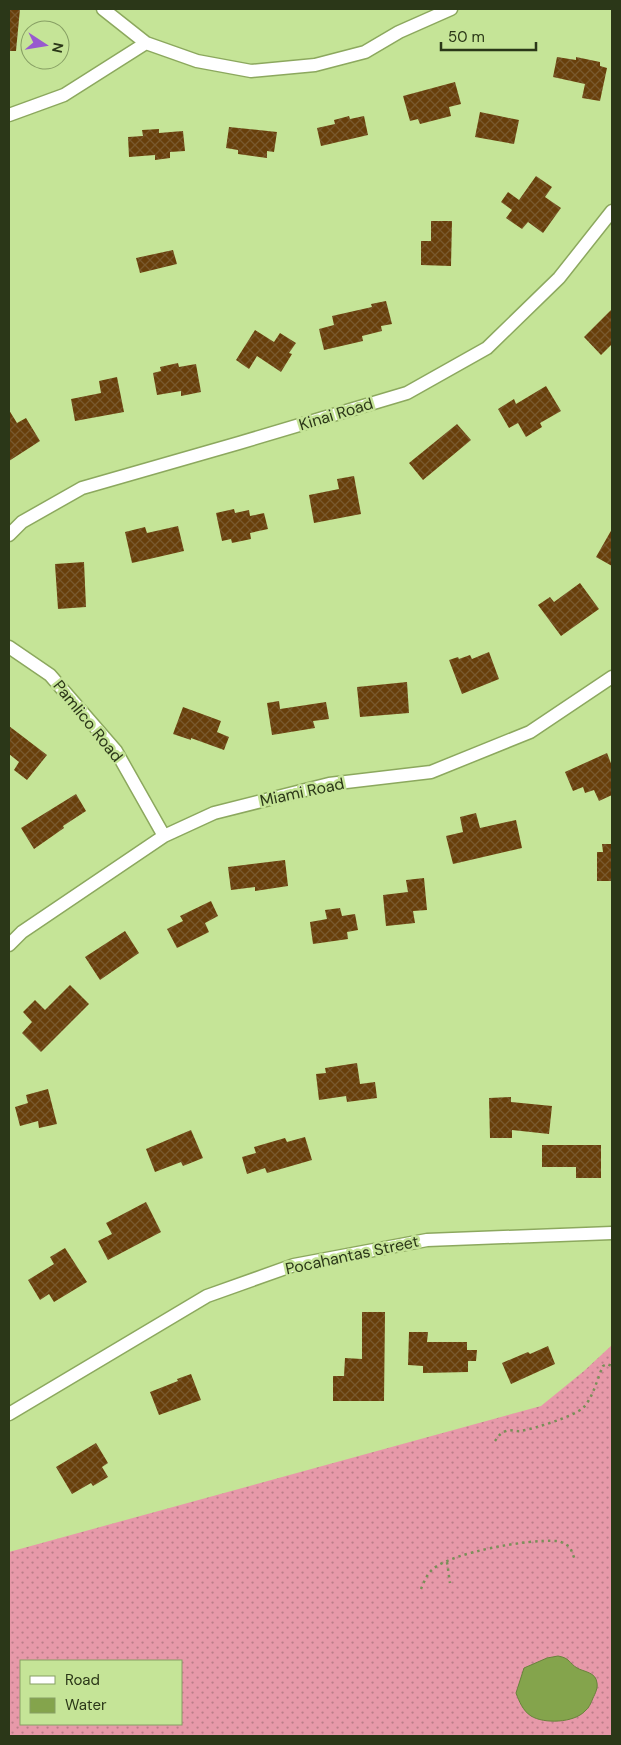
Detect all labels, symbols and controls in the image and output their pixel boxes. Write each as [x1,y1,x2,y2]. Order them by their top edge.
north arrow [20,20,70,70]
scale bar [441,20,536,52]
text: 50 m [448,27,485,47]
text: N [48,41,68,55]
street label: Kinai Road [296,393,376,435]
street label: Pamlico Road [49,676,127,766]
street label: Miami Road [258,773,346,811]
street label: Pocahantas Street [283,1231,421,1279]
legend [20,1660,182,1725]
text: Road [65,1670,100,1690]
text: Water [65,1695,107,1715]

